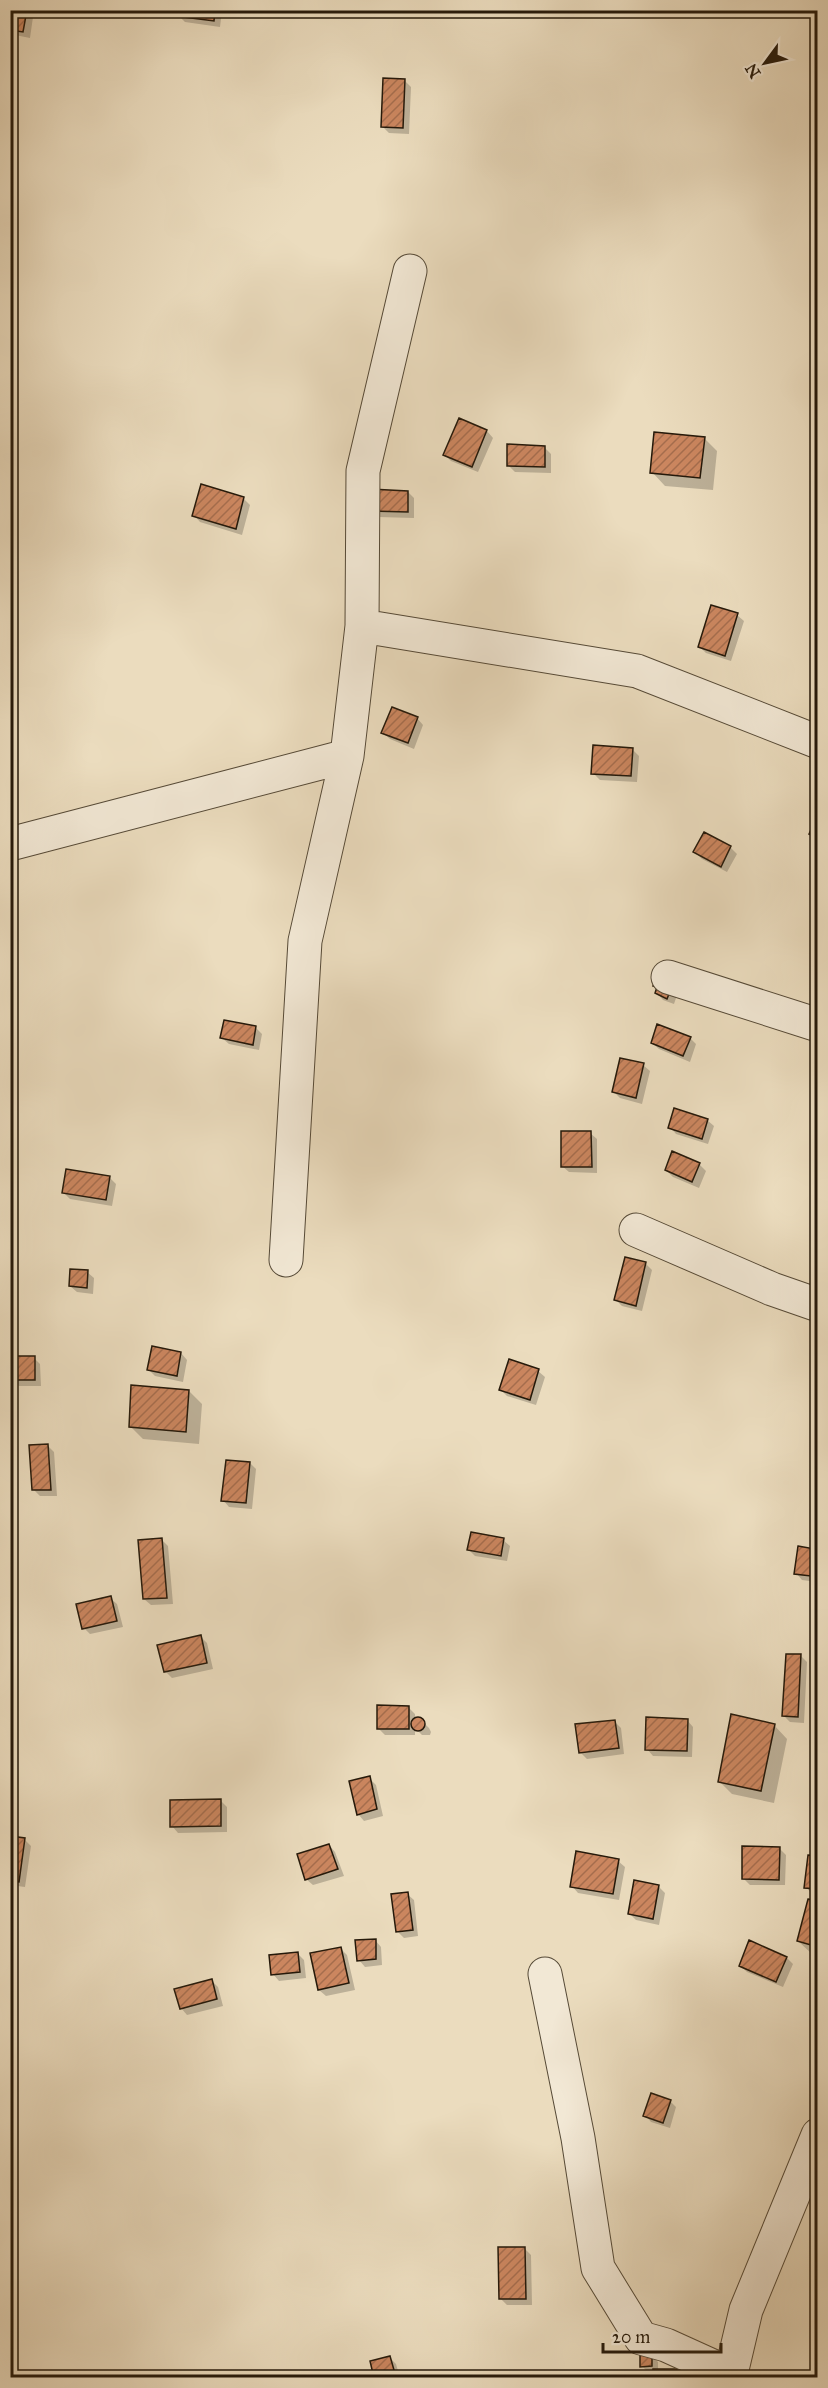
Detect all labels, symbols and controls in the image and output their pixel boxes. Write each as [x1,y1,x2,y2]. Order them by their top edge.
north arrow [735,33,795,93]
text: N [741,60,765,82]
scale bar [603,2316,722,2354]
text: 20 m [612,2326,650,2348]

